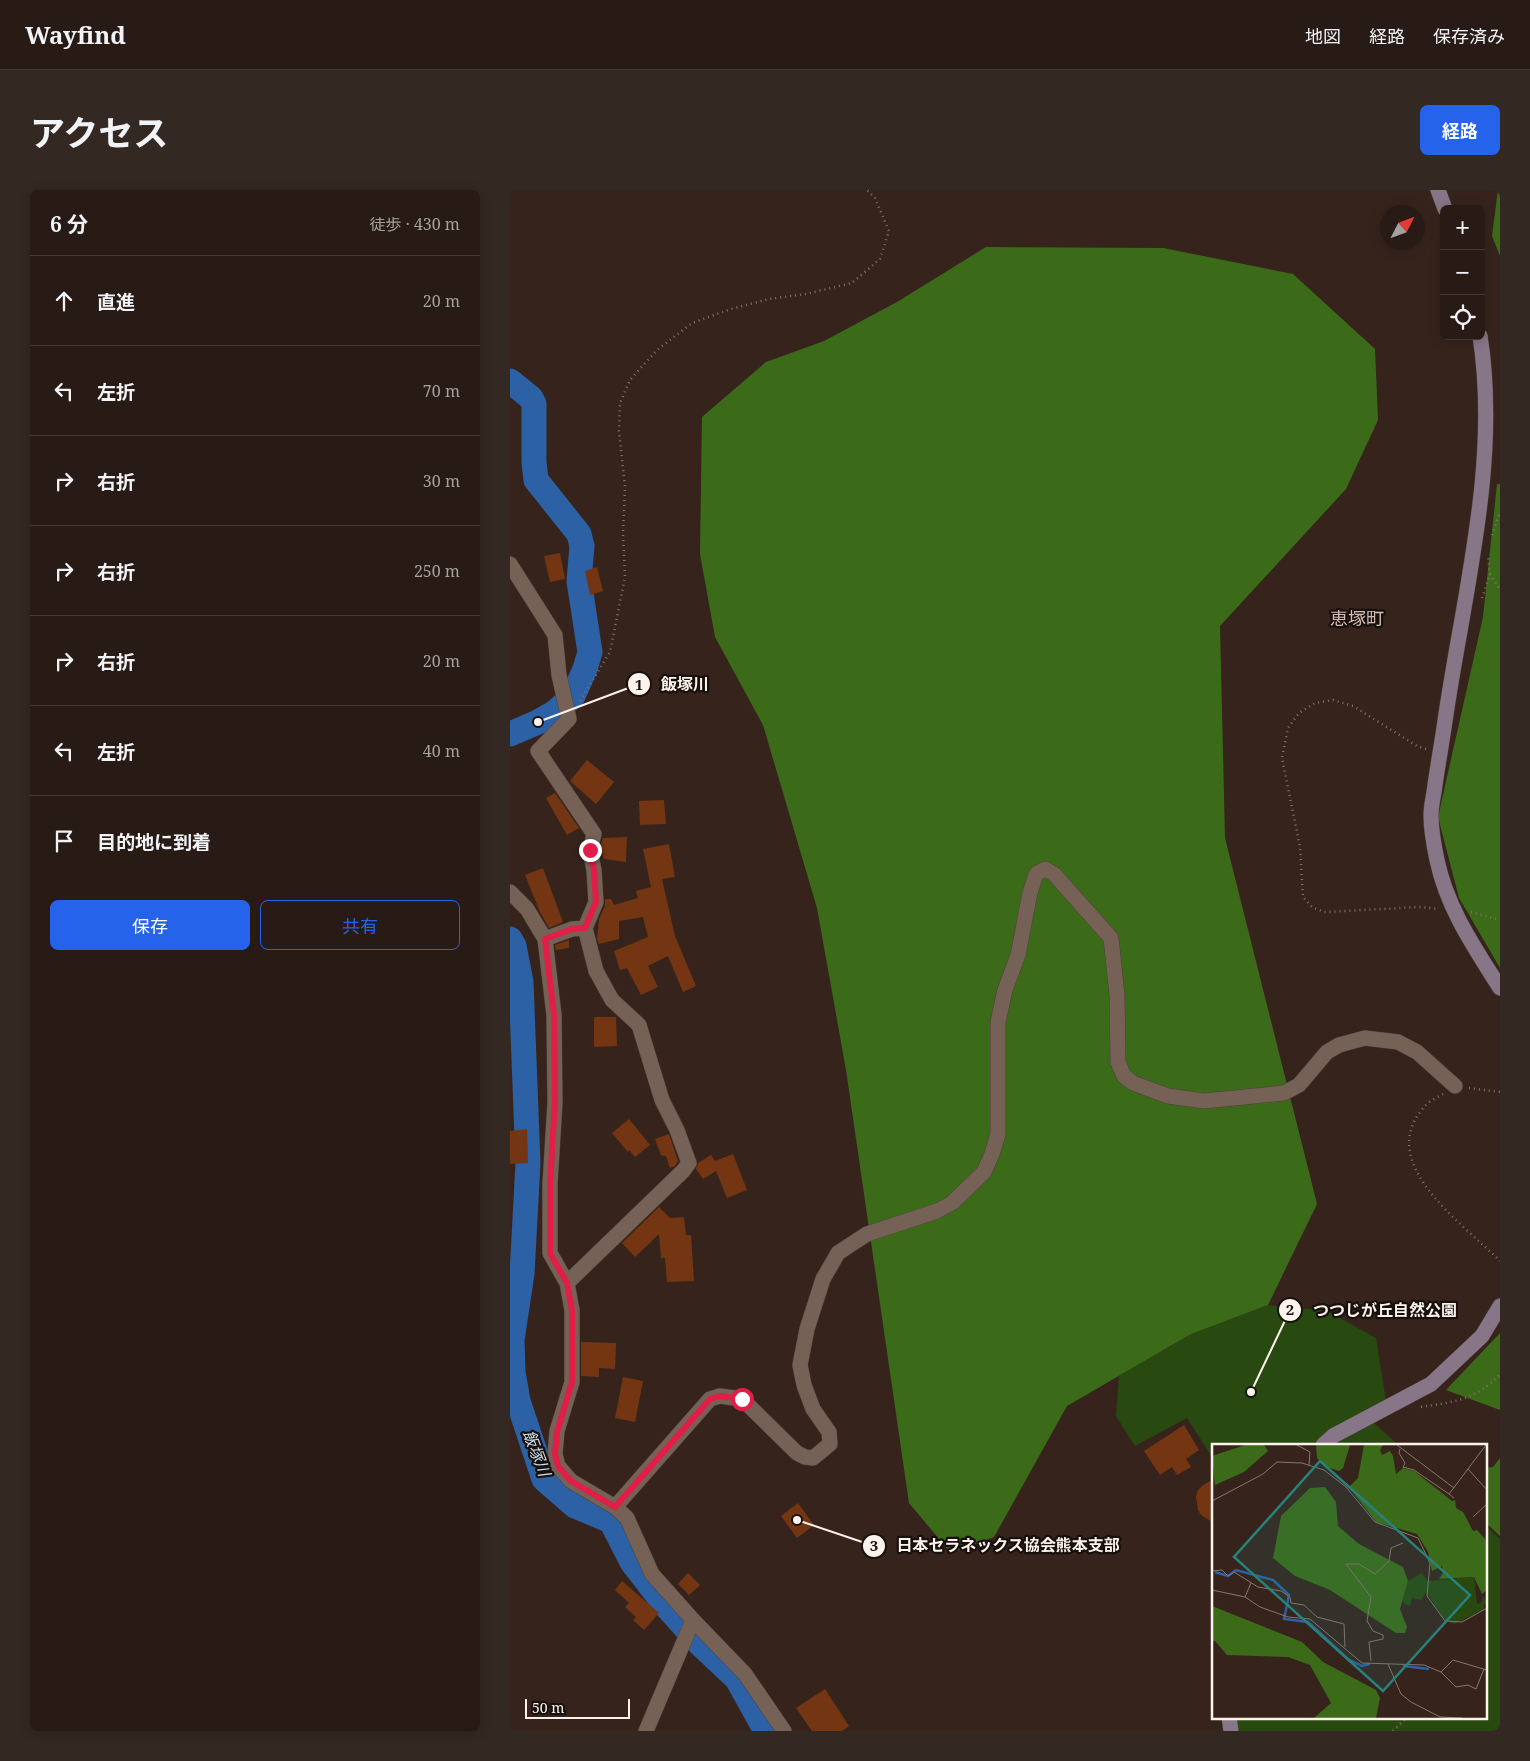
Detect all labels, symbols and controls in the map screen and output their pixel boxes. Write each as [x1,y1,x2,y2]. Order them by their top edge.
text: Wayfind [25,18,126,51]
text: 地図 [1305,24,1341,48]
text: 経路 [1369,24,1405,48]
text: 保存済み [1433,24,1505,48]
button: 経路 [1420,105,1500,155]
text: アクセス [30,109,168,156]
north arrow [1380,205,1425,250]
map controls [1440,205,1485,340]
button: + [1440,205,1485,250]
text: 6 分 [50,210,88,238]
text: 徒歩 · 430 m [370,213,460,235]
button: − [1440,250,1485,295]
icon: ahead [50,287,78,315]
text: 直進 [97,289,135,315]
text: 20 m [423,290,460,312]
button: locate [1440,295,1485,340]
icon: left [50,377,78,405]
text: 左折 [97,379,135,405]
text: 70 m [423,380,460,402]
icon: right [50,467,78,495]
text: 右折 [97,469,135,495]
text: 30 m [423,470,460,492]
icon: right [50,557,78,585]
text: 右折 [97,559,135,585]
text: 250 m [414,560,460,582]
district label: 恵塚町 [1330,606,1384,630]
icon: right [50,647,78,675]
text: 右折 [97,649,135,675]
text: 20 m [423,650,460,672]
callout: 飯塚川 [626,669,719,700]
text: 飯塚川 [660,673,709,695]
text: 1 [635,674,643,694]
icon: left [50,737,78,765]
text: 左折 [97,739,135,765]
text: 40 m [423,740,460,762]
icon: arrive [50,827,78,855]
text: 目的地に到着 [97,829,211,855]
route end [579,839,602,862]
button: 保存 [50,900,250,950]
button: 共有 [260,900,460,950]
callout: つつじが丘自然公園 [1278,1295,1467,1326]
text: 2 [1286,1299,1294,1319]
text: つつじが丘自然公園 [1313,1299,1457,1321]
route start [731,1388,754,1411]
water label: 飯塚川 [518,1427,557,1481]
inset map [1212,1444,1488,1718]
callout: 日本セラネックス協会熊本支部 [861,1530,1130,1561]
text: 日本セラネックス協会熊本支部 [896,1534,1120,1556]
text: 3 [870,1535,878,1555]
scale bar [525,1696,630,1719]
text: 50 m [532,1698,565,1717]

